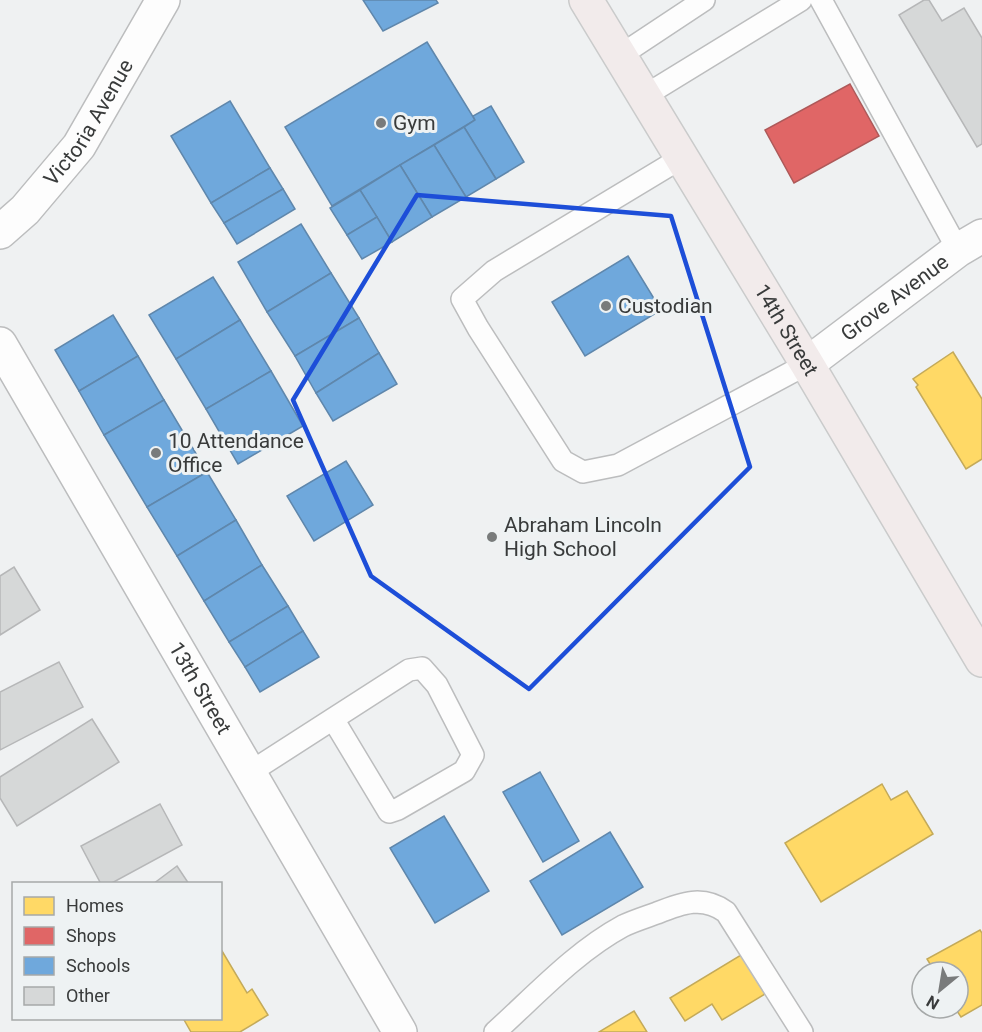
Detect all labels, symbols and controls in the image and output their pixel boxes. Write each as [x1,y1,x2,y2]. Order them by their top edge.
street label: Victoria Avenue [39,55,138,190]
place label: Gym [393,111,436,135]
marker: Gym [374,116,388,130]
street label: Grove Avenue [836,250,953,346]
street label: 14th Street [749,280,823,380]
place label: Custodian [618,294,713,318]
marker: Custodian [599,299,613,313]
place label: 10 Attendance Office [168,429,304,477]
marker: 10 Attendance Office [149,446,163,460]
place label: Abraham Lincoln High School [504,513,662,561]
marker: Abraham Lincoln High School [485,530,499,544]
street label: 13th Street [164,638,236,739]
legend [12,882,222,1020]
text: Homes [66,895,124,916]
text: Shops [66,925,116,946]
text: Schools [66,955,130,976]
north arrow [910,960,970,1020]
text: Other [66,985,110,1006]
text: N [923,992,942,1014]

